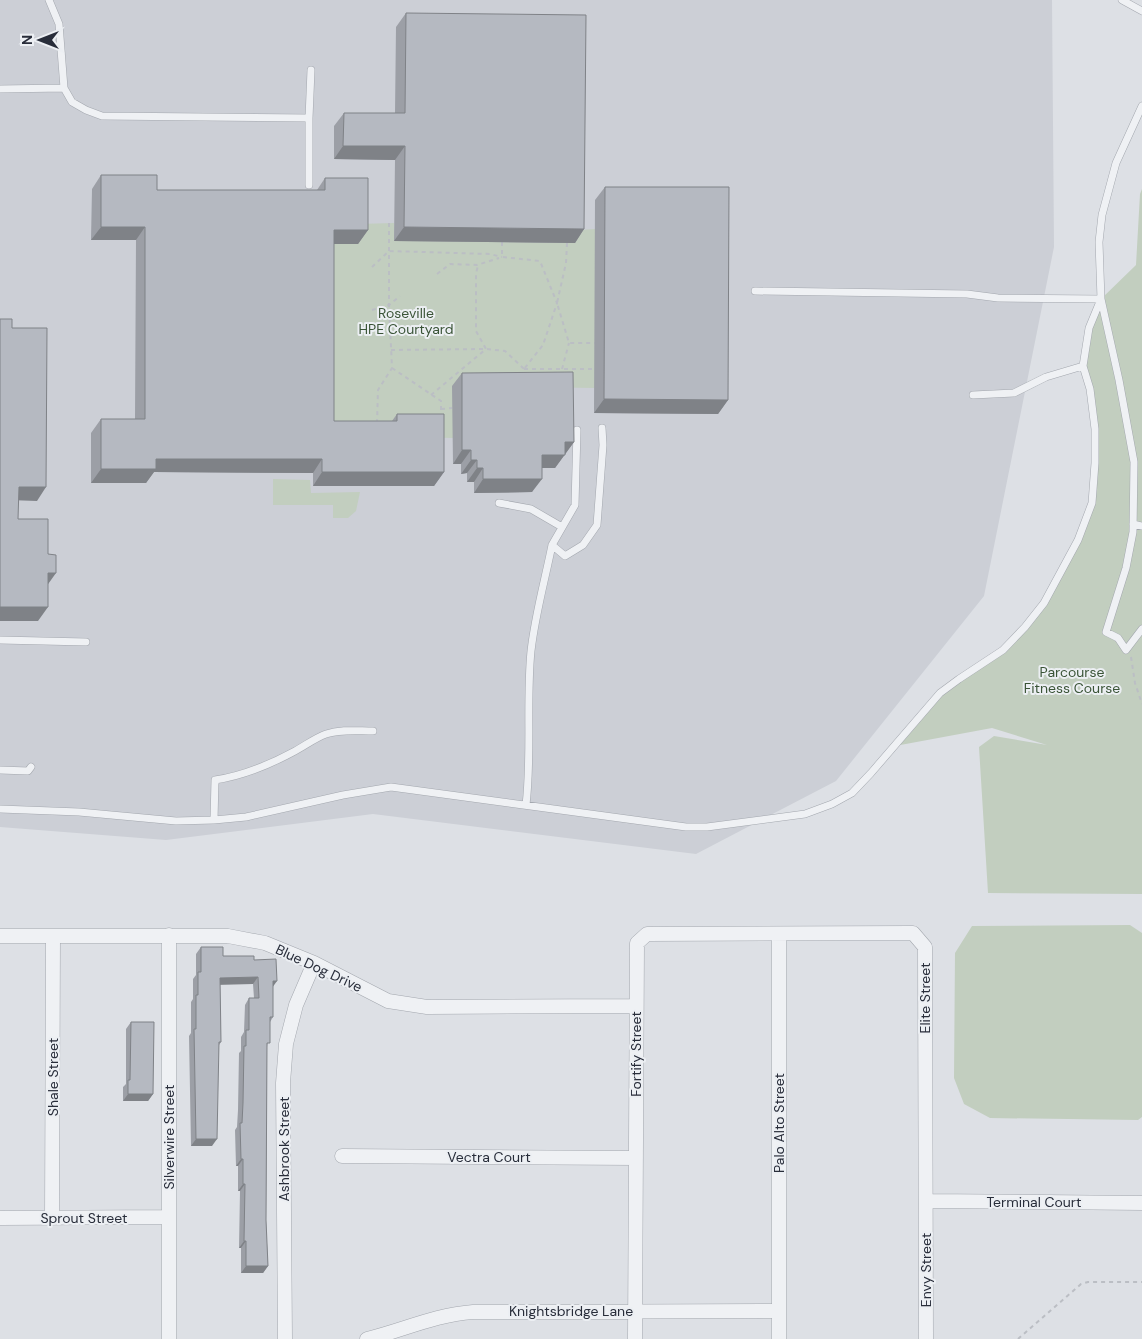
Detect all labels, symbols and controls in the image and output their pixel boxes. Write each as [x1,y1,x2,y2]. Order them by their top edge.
north arrow [15,15,65,65]
text: N [18,35,36,45]
park label: Roseville HPE Courtyard [359,304,453,338]
park label: Parcourse Fitness Course [1024,663,1120,697]
street label: Blue Dog Drive [273,940,365,996]
street label: Elite Street [916,962,934,1034]
street label: Fortify Street [627,1011,645,1097]
street label: Shale Street [44,1038,62,1116]
street label: Palo Alto Street [770,1073,788,1173]
street label: Silverwire Street [160,1084,178,1190]
street label: Ashbrook Street [275,1096,293,1202]
street label: Vectra Court [447,1148,531,1166]
street label: Terminal Court [986,1193,1082,1211]
street label: Sprout Street [40,1209,128,1227]
street label: Envy Street [917,1233,935,1307]
street label: Knightsbridge Lane [509,1302,633,1320]

